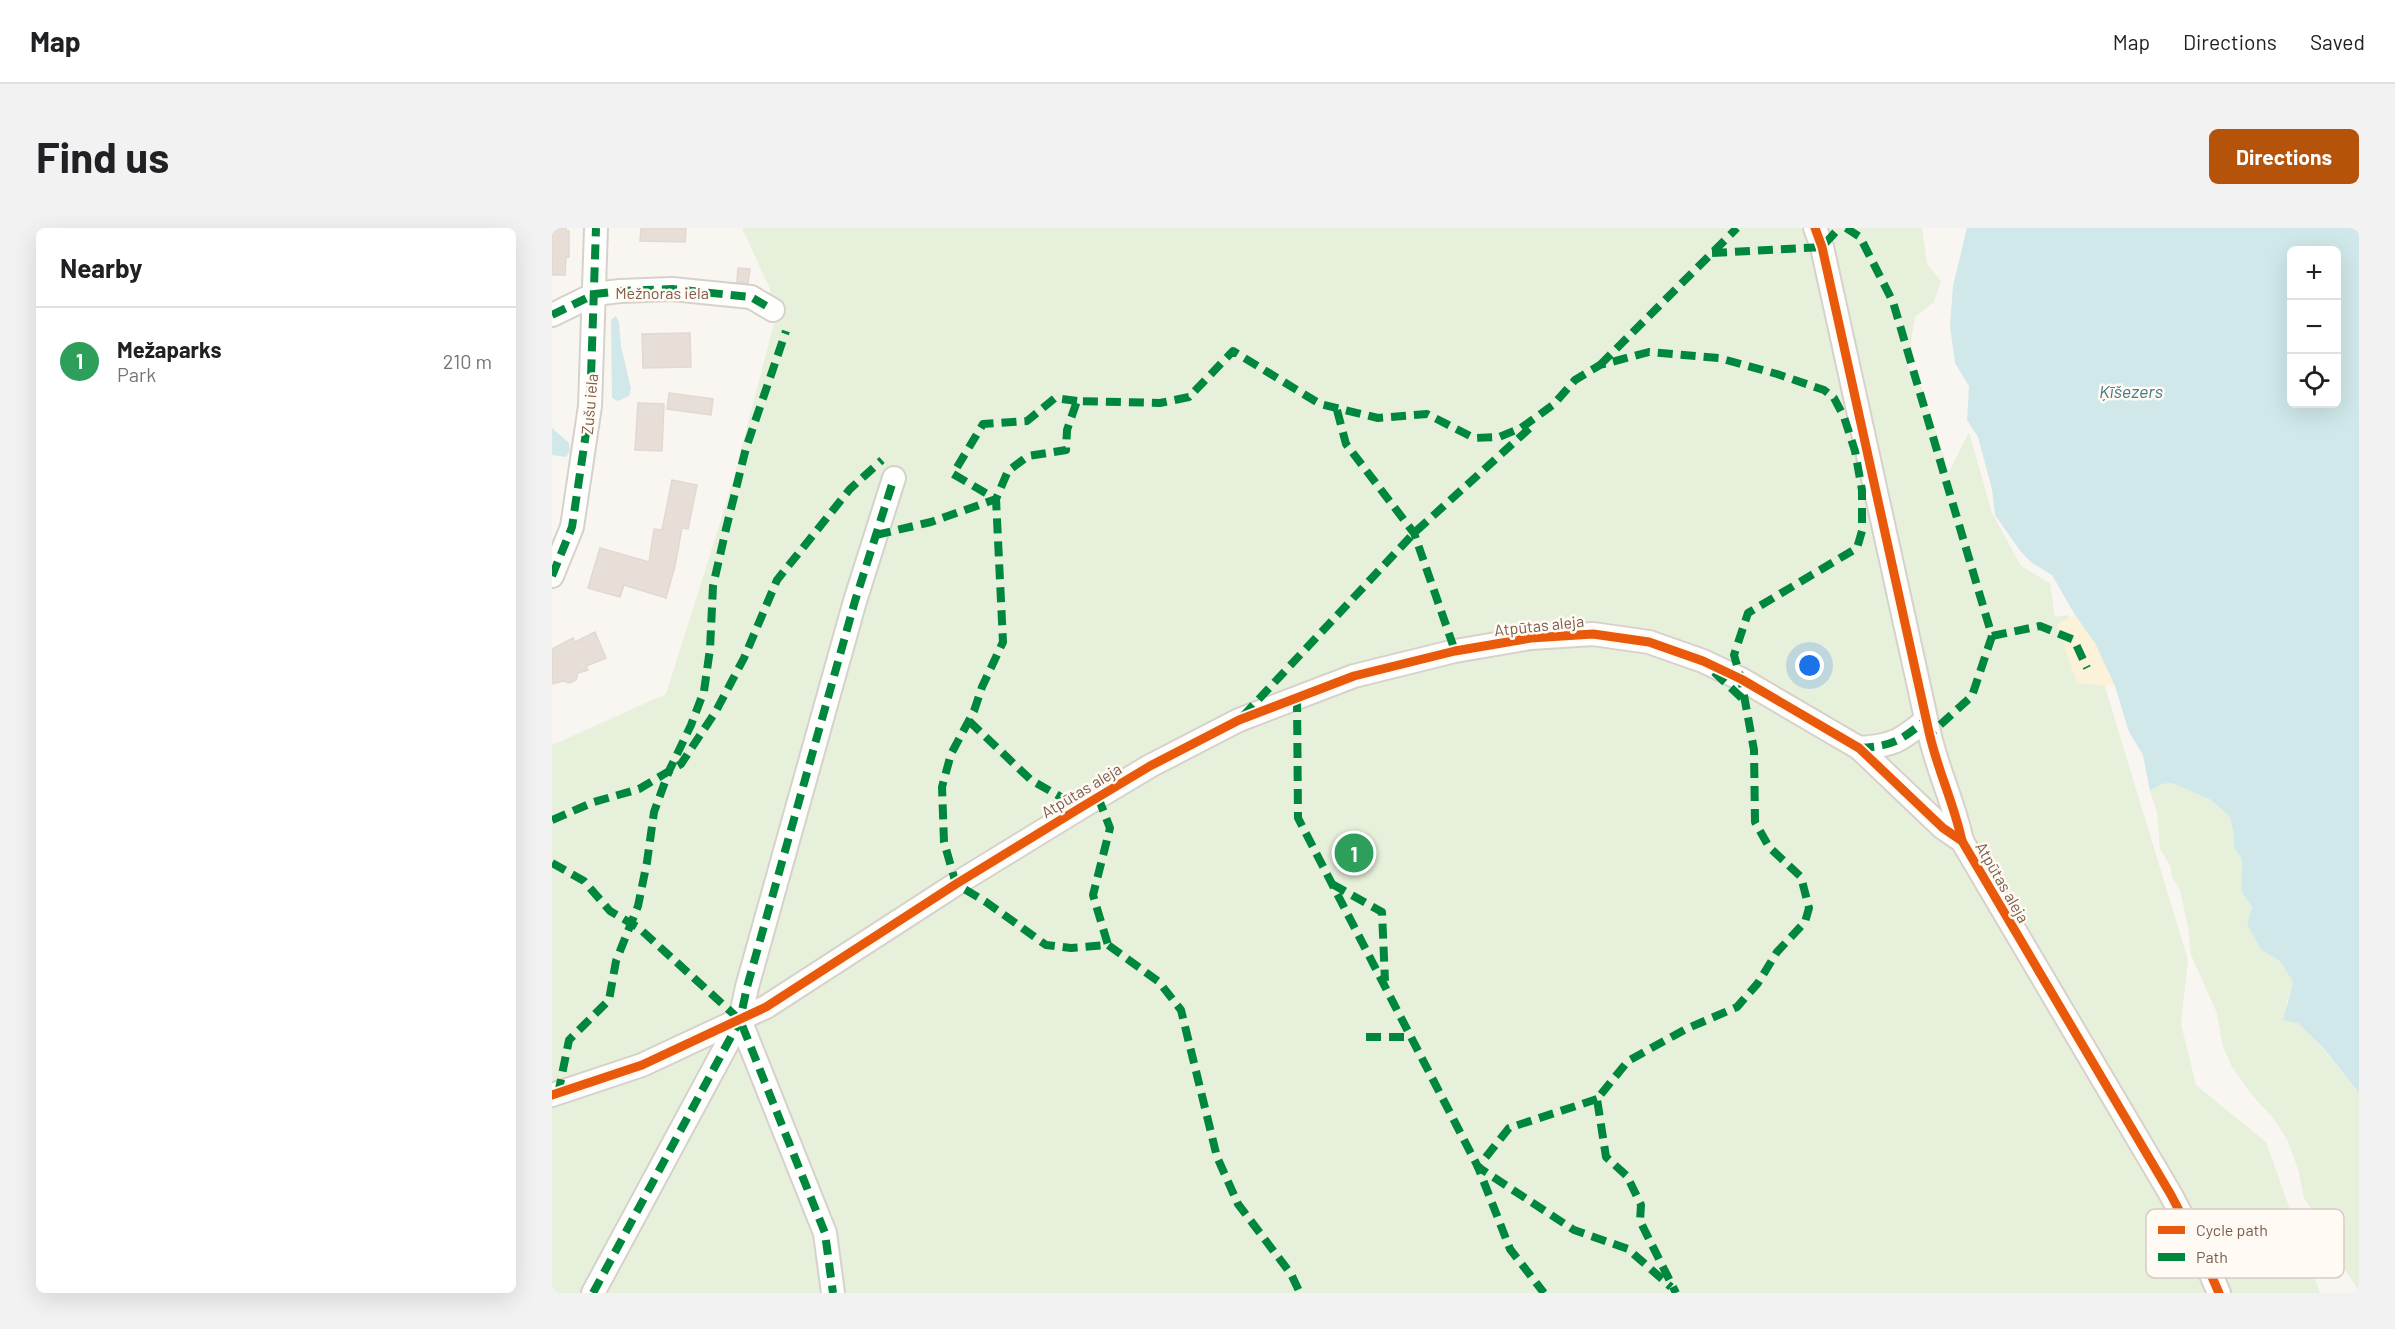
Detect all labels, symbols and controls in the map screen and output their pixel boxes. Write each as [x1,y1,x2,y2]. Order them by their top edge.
text: Map [30,24,81,58]
text: Map [2113,29,2150,54]
text: Directions [2183,29,2277,54]
text: Saved [2310,29,2365,54]
button: Directions [2209,129,2359,184]
text: Find us [36,131,169,181]
map controls [2287,246,2341,408]
button: + [2287,246,2341,300]
text: Nearby [60,252,142,283]
street label: Mežnoras iela [615,283,709,302]
button: − [2287,300,2341,354]
text: Mežaparks [117,336,222,362]
text: 1 [76,349,83,373]
text: 210 m [443,349,492,373]
button: locate [2287,354,2341,408]
text: Park [117,362,156,386]
street label: Zušu iela [577,373,601,435]
water label: Ķīšezers [2099,380,2163,402]
street label: Atpūtas aleja [1493,611,1585,639]
your location [1795,651,1824,680]
street label: Atpūtas aleja [1037,759,1125,821]
pin: 1 [1334,830,1374,876]
street label: Atpūtas aleja [1972,838,2034,926]
legend [2146,1209,2344,1278]
text: Cycle path [2196,1220,2268,1239]
text: Path [2196,1247,2228,1266]

